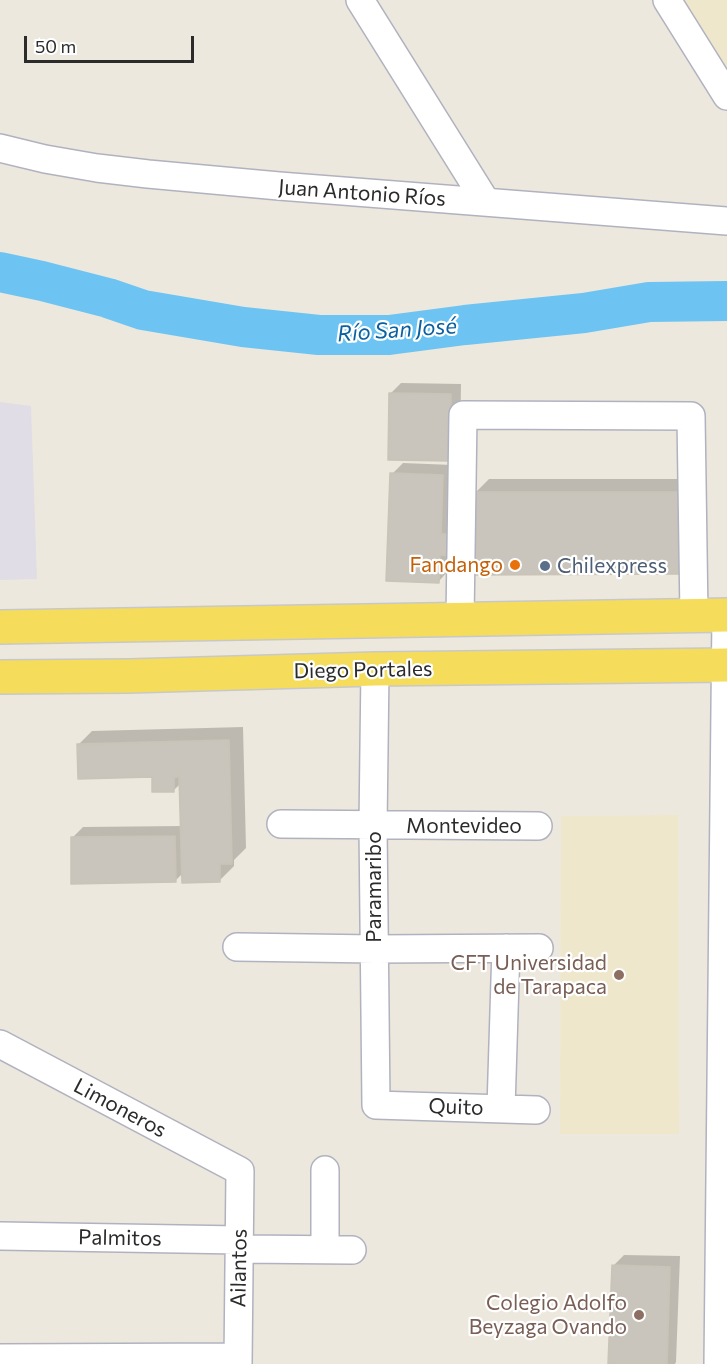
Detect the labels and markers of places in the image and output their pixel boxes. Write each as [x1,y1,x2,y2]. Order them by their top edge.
place label: Fandango [409,552,503,578]
place label: Chilexpress [557,553,667,579]
marker: Fandango [508,558,522,572]
marker: Chilexpress [538,559,552,573]
place label: CFT Universidad de Tarapaca [451,950,607,1000]
marker: CFT Universidad de Tarapaca [612,968,626,982]
place label: Colegio Adolfo Beyzaga Ovando [469,1290,627,1340]
marker: Colegio Adolfo Beyzaga Ovando [632,1308,646,1322]

